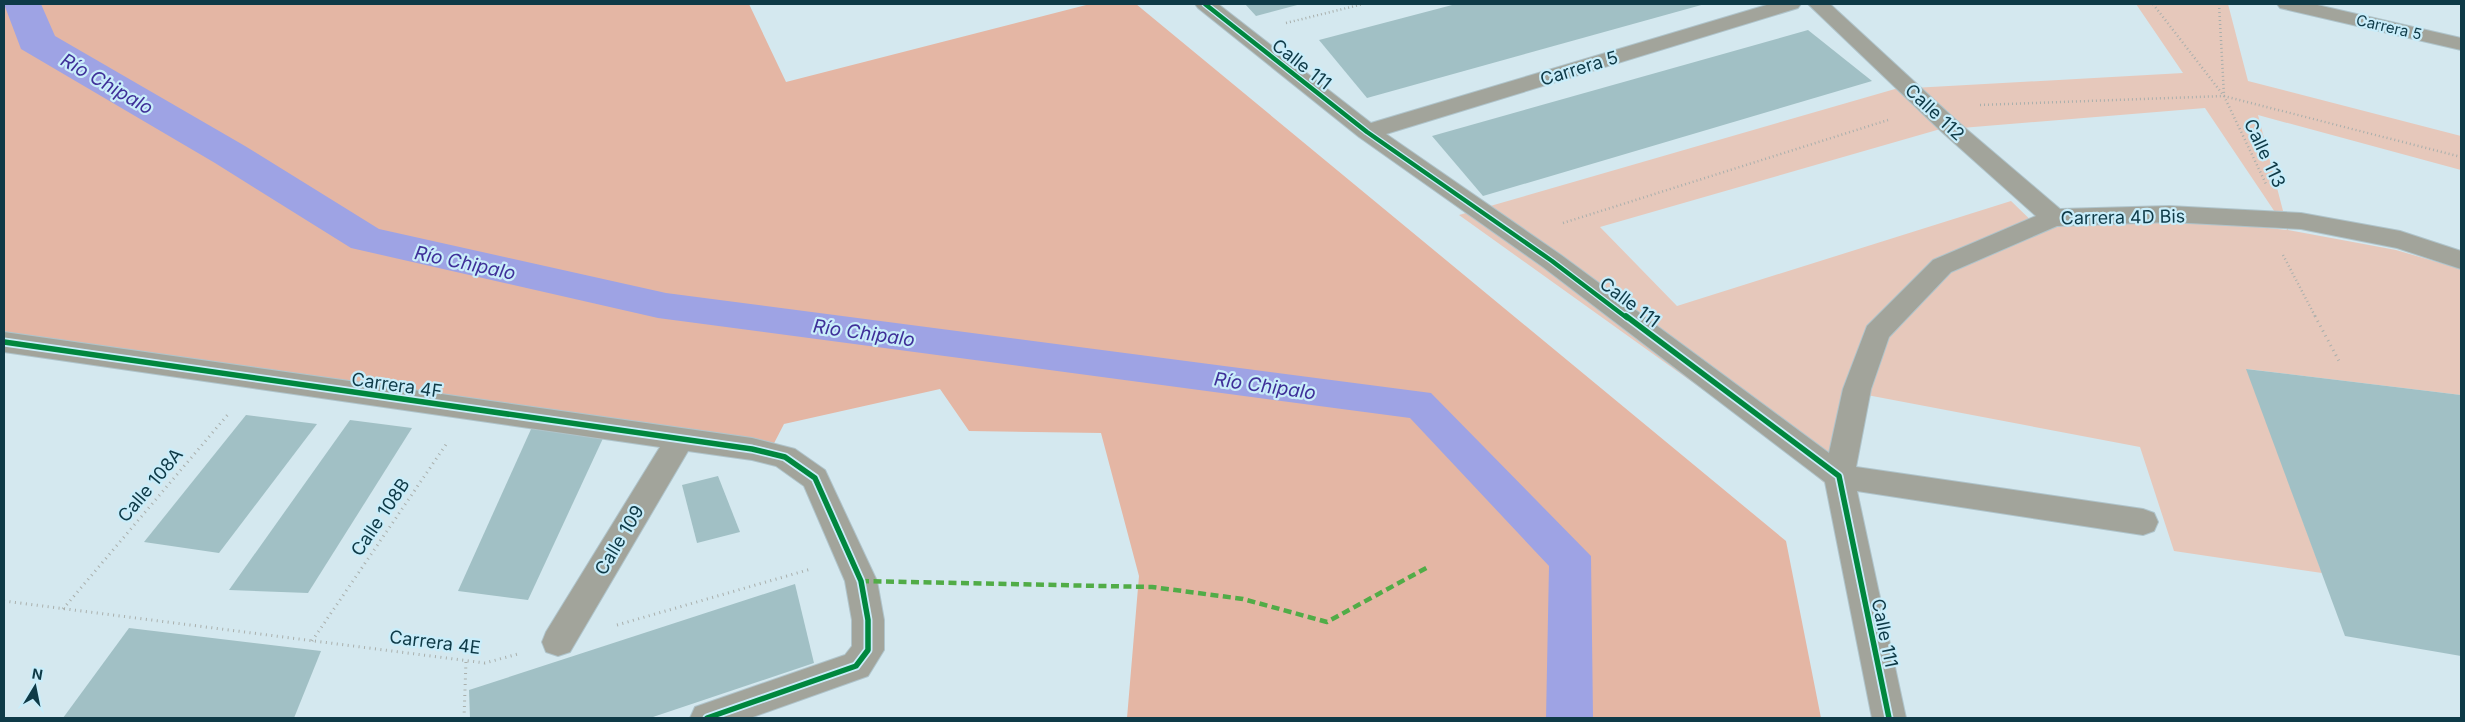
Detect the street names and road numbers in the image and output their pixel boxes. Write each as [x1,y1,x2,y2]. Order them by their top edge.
street label: Carrera 5 [2354,10,2424,44]
street label: Calle 111 [1268,34,1336,94]
street label: Carrera 5 [1538,46,1620,90]
street label: Calle 112 [1901,79,1969,145]
street label: Calle 113 [2240,115,2290,191]
street label: Carrera 4D Bis [2061,205,2185,229]
street label: Calle 111 [1596,273,1664,331]
street label: Carrera 4F [350,368,444,402]
street label: Calle 108A [113,444,187,526]
street label: Calle 108B [346,474,414,560]
street label: Calle 109 [590,501,648,579]
street label: Calle 111 [1868,597,1902,669]
street label: Carrera 4E [388,626,482,658]

